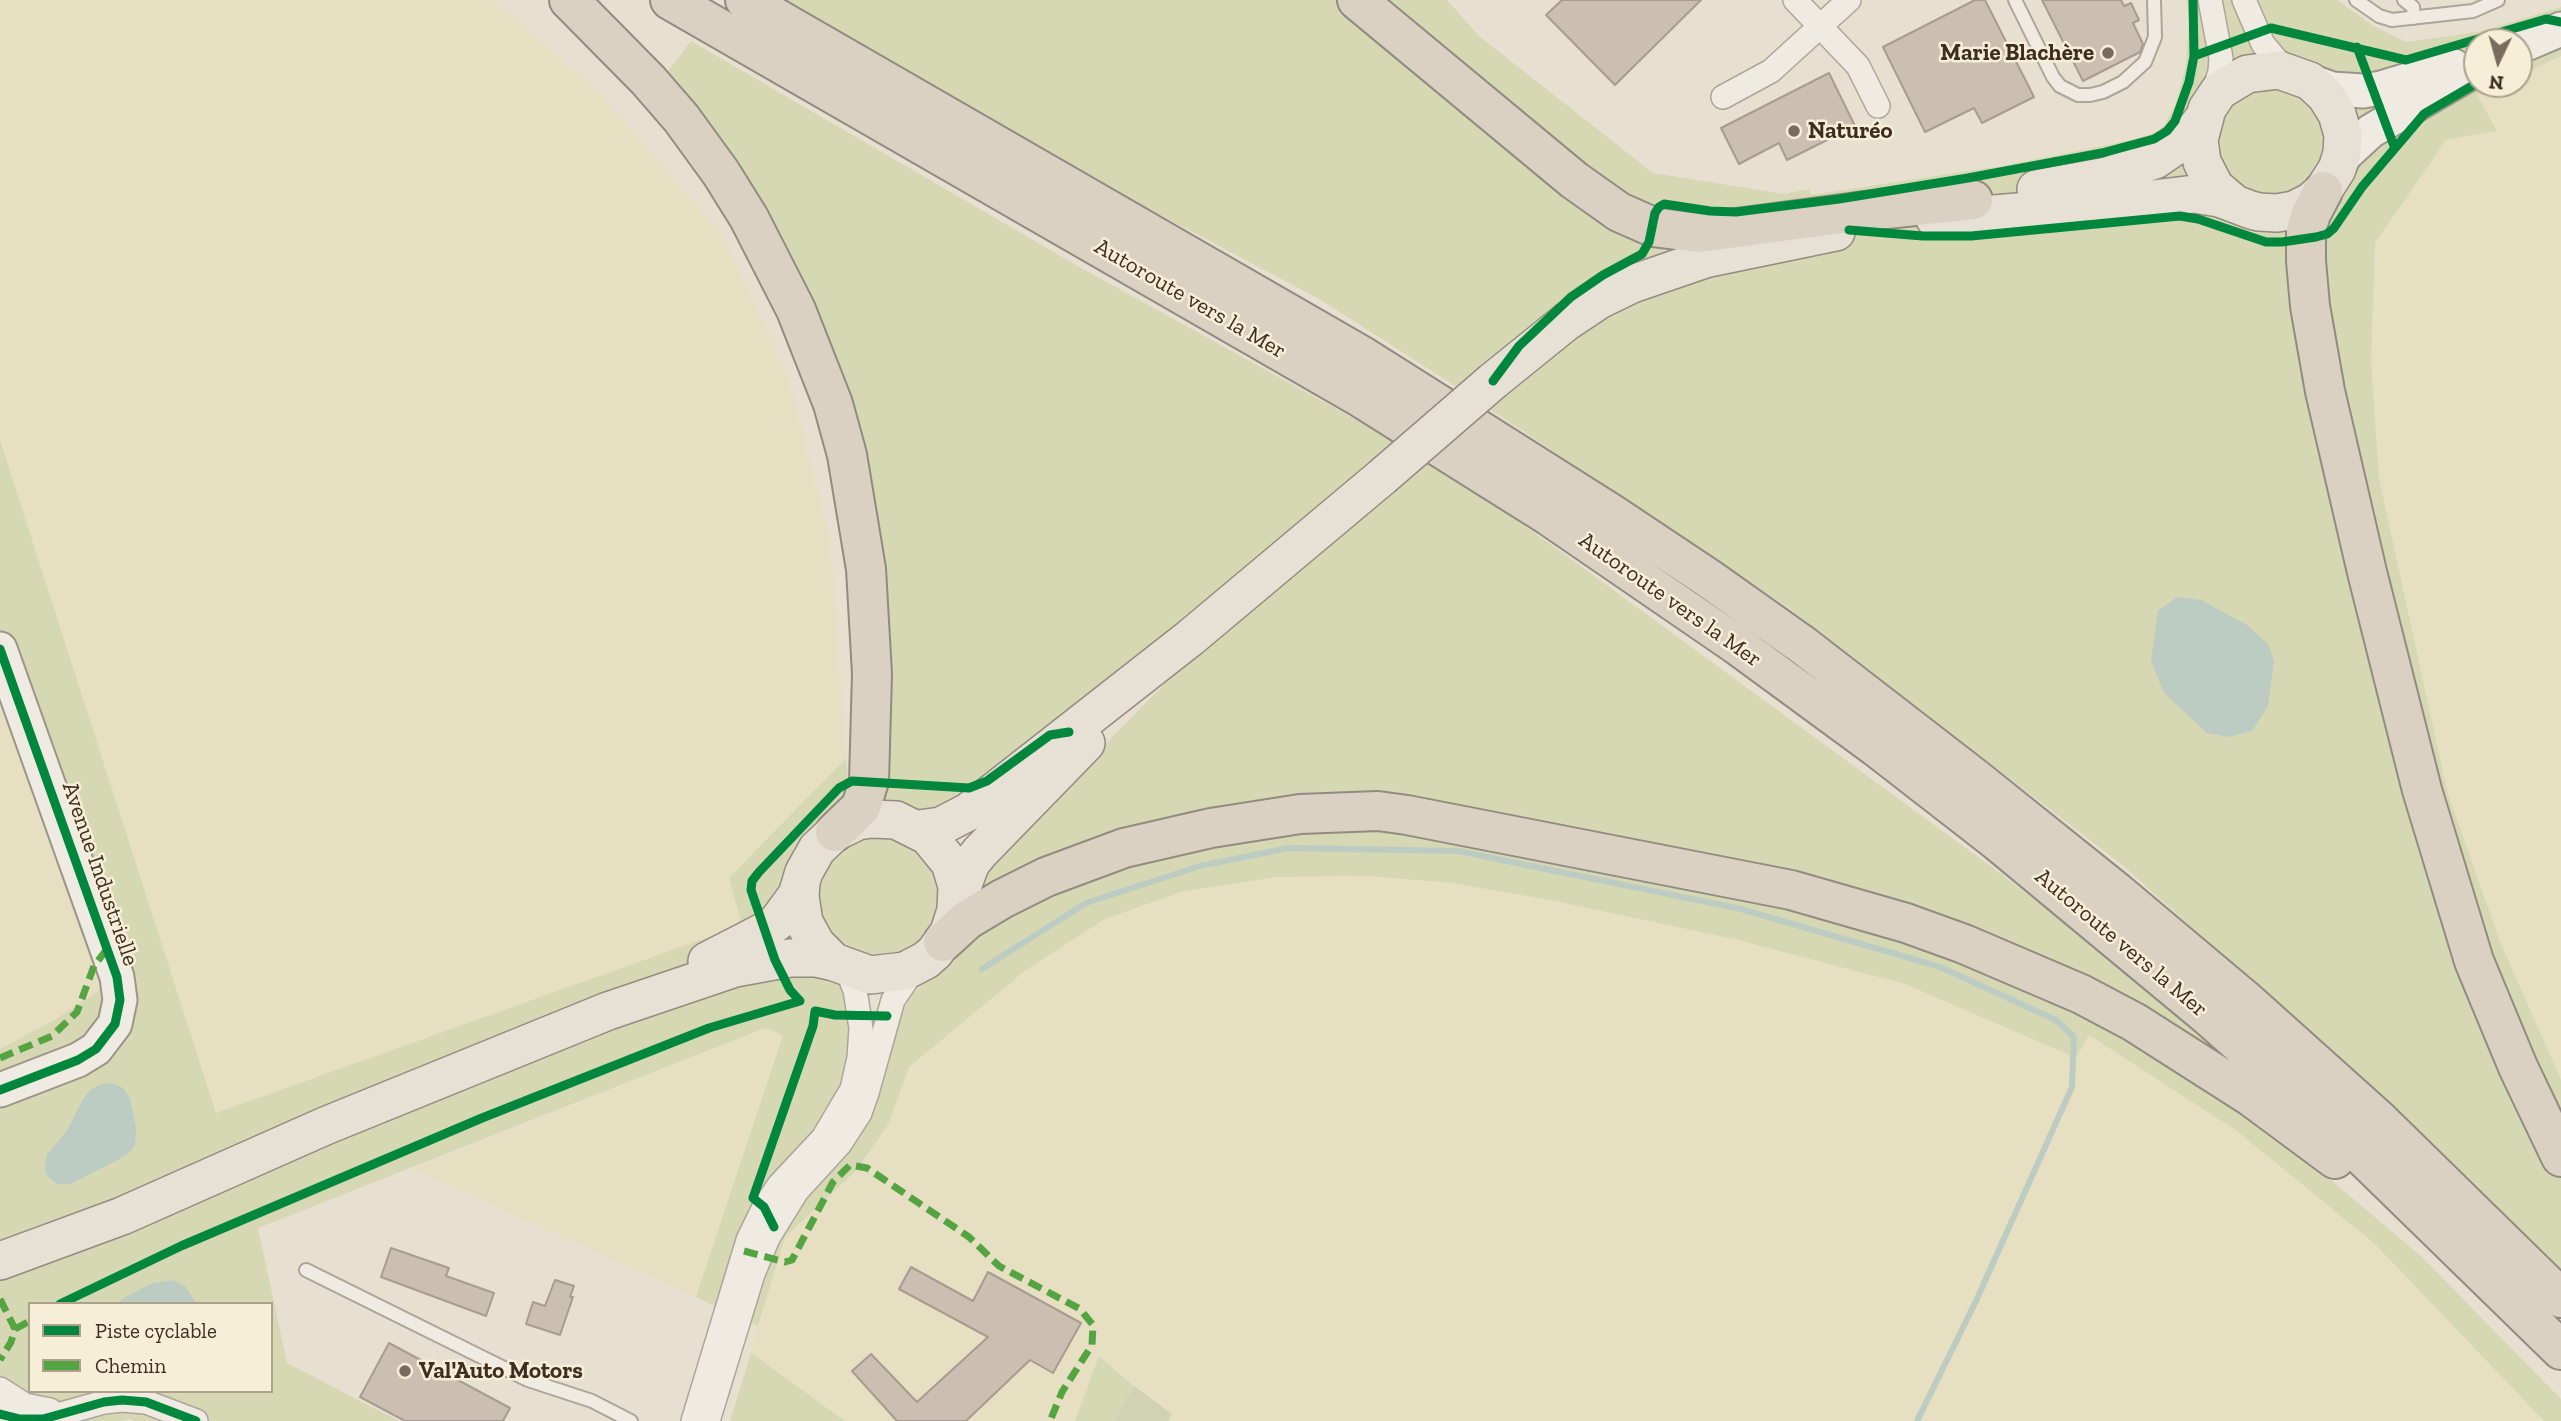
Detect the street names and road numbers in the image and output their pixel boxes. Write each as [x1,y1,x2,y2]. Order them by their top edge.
street label: Autoroute vers la Mer [1089,233,1291,365]
street label: Autoroute vers la Mer [1573,527,1767,673]
street label: Avenue Industrielle [56,778,144,970]
street label: Autoroute vers la Mer [2029,863,2213,1023]

